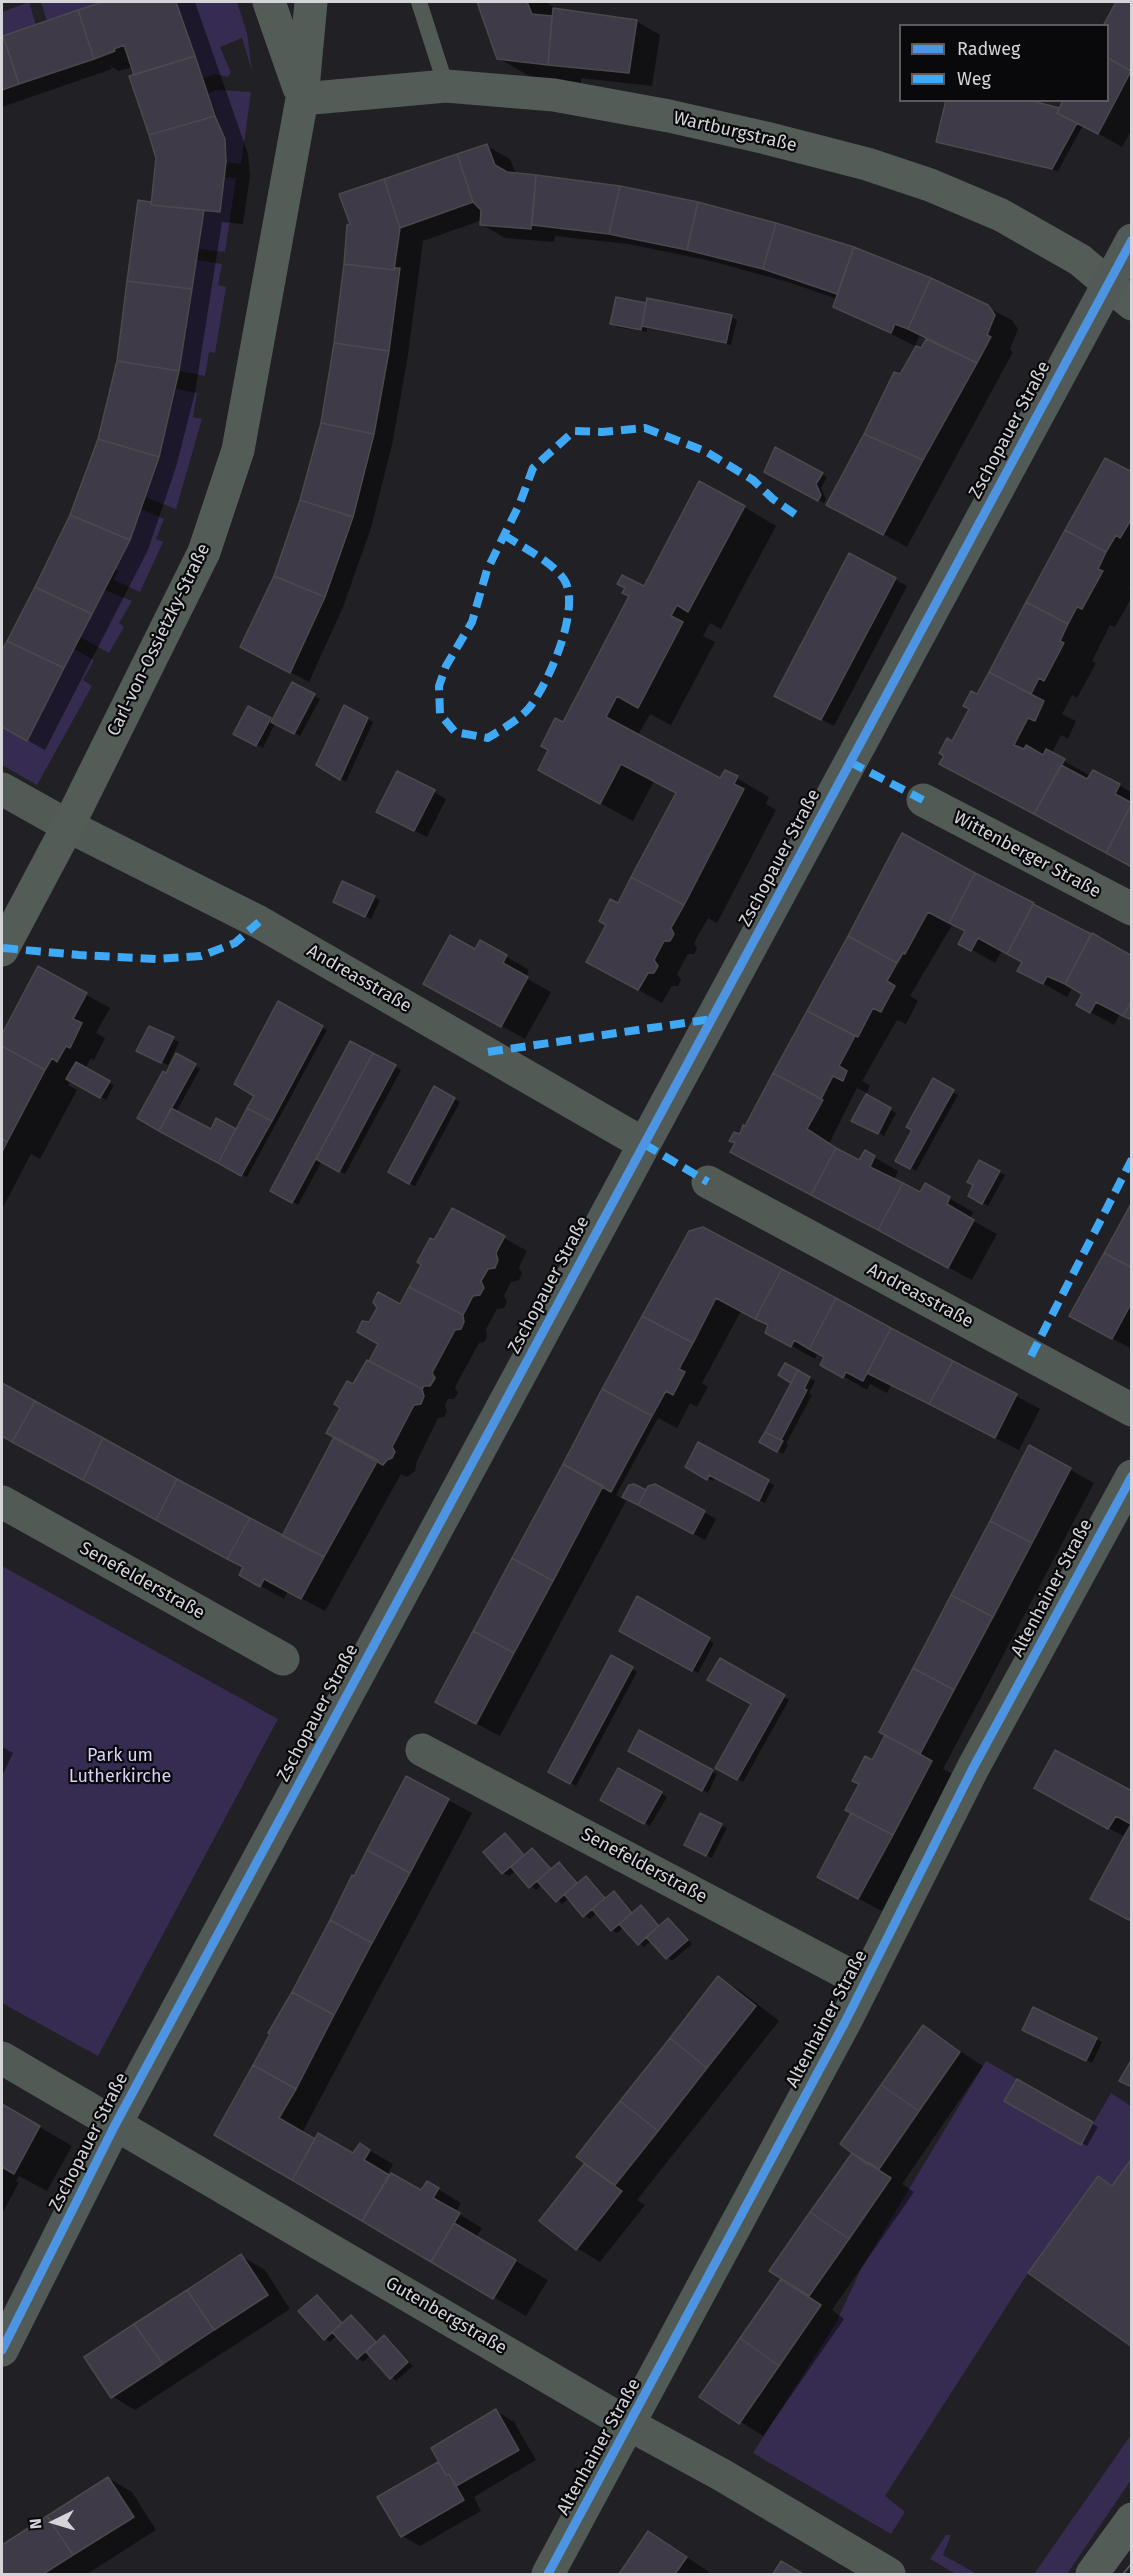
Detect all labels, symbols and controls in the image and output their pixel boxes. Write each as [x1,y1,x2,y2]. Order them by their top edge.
legend [899,24,1109,102]
text: Radweg [957,38,1020,60]
text: Weg [957,68,991,90]
street label: Wartburgstraße [671,107,799,157]
street label: Zschopauer Straße [965,358,1055,502]
street label: Carl-von-Ossietzky-Straße [103,540,215,740]
street label: Zschopauer Straße [735,786,825,930]
street label: Wittenberger Straße [950,807,1104,903]
street label: Andreasstraße [303,940,415,1018]
street label: Zschopauer Straße [504,1213,594,1357]
street label: Andreasstraße [863,1259,977,1333]
street label: Altenhainer Straße [1007,1516,1097,1660]
street label: Senefelderstraße [76,1538,208,1624]
street label: Zschopauer Straße [273,1641,363,1785]
park label: Park um Lutherkirche [69,1745,171,1788]
street label: Senefelderstraße [577,1824,711,1908]
street label: Altenhainer Straße [782,1947,872,2091]
street label: Zschopauer Straße [45,2069,133,2215]
street label: Gutenbergstraße [382,2273,510,2359]
street label: Altenhainer Straße [553,2375,645,2519]
north arrow [24,2492,84,2552]
text: N [26,2518,45,2530]

